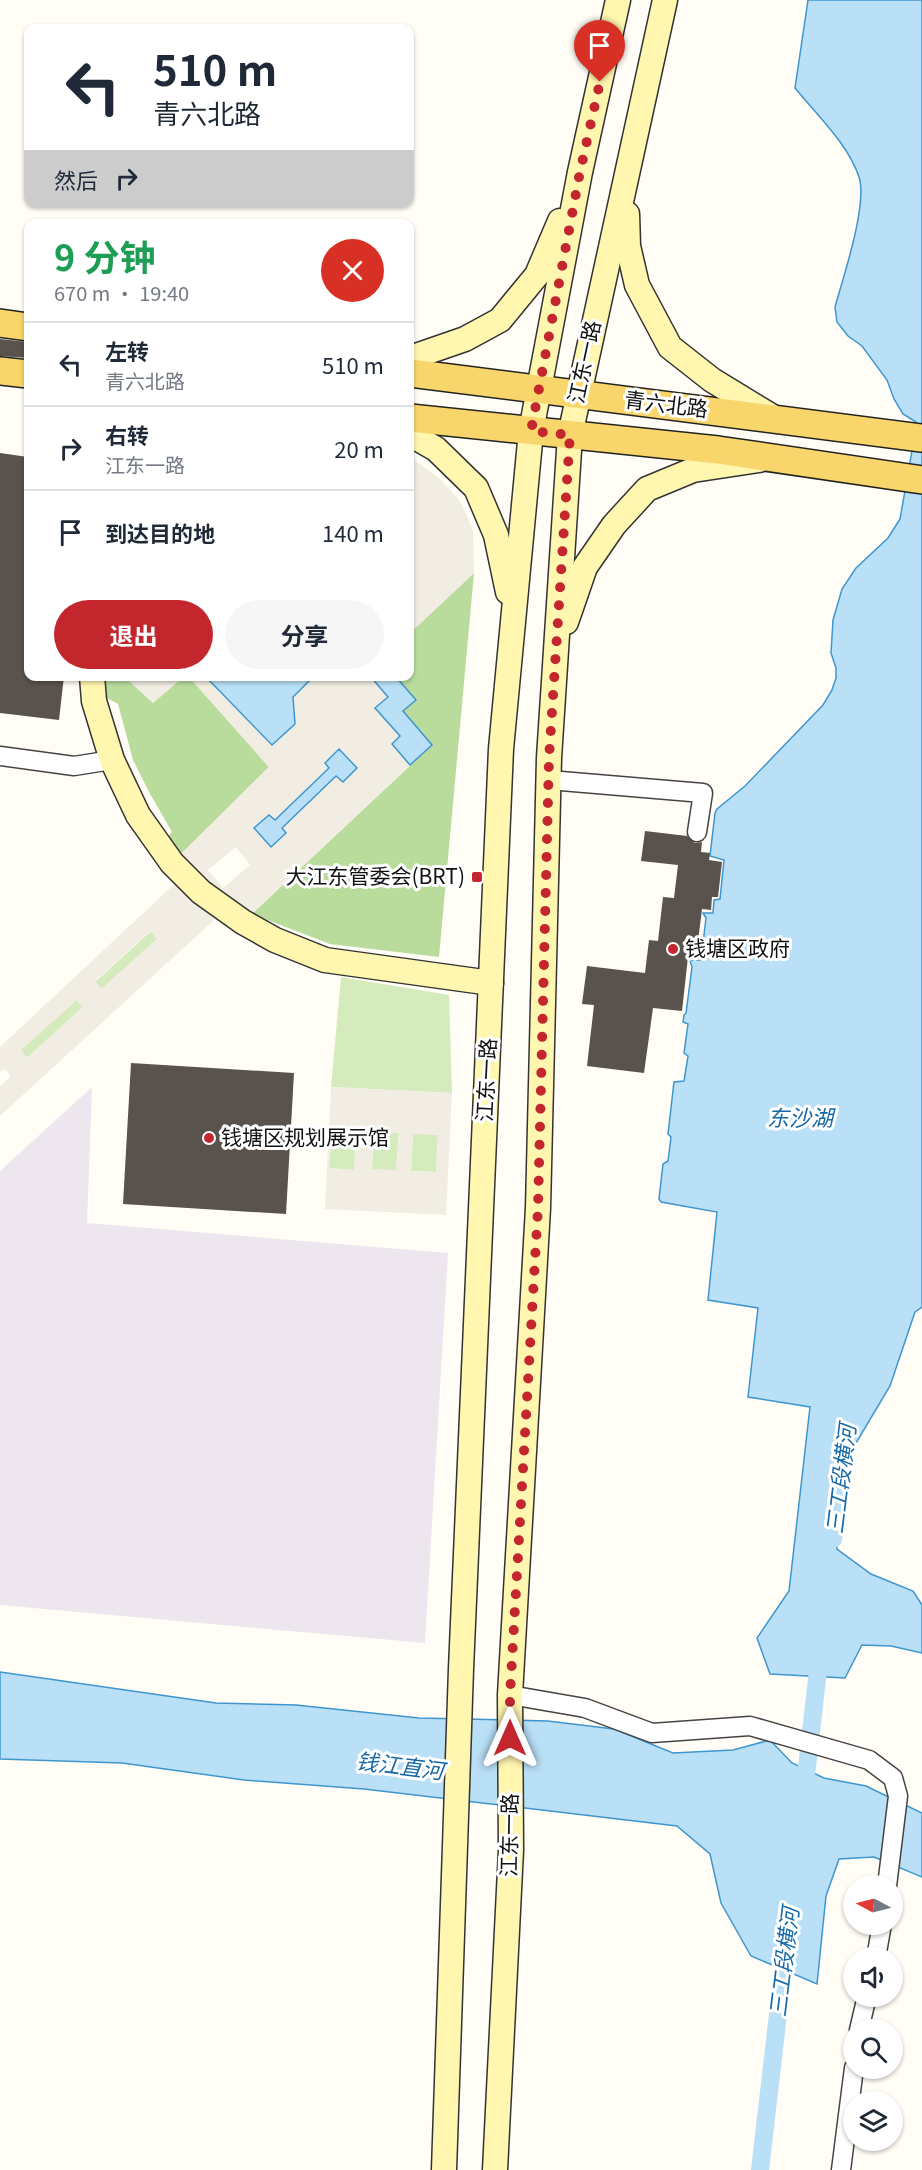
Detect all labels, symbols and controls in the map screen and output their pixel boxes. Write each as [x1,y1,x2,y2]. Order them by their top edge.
pin [574,20,625,82]
icon: arrive [583,29,616,62]
text: 510 m [153,37,277,98]
icon: left [54,48,132,126]
text: 青六北路 [153,93,261,132]
icon: right [110,162,143,195]
text: 然后 [54,163,98,195]
text: 9 分钟 [54,229,155,281]
button: close [321,239,384,302]
text: 670 m · 19:40 [54,278,189,307]
street label: 江东一路 [560,317,606,406]
text: 左转 [105,334,149,366]
icon: left [54,348,87,381]
text: 510 m [322,348,384,380]
text: 青六北路 [105,366,185,395]
street label: 青六北路 [623,383,710,423]
text: 右转 [105,418,149,450]
icon: right [54,432,87,465]
text: 20 m [334,432,384,464]
text: 江东一路 [105,450,185,479]
icon: arrive [54,516,87,549]
text: 到达目的地 [105,516,215,548]
text: 140 m [322,516,384,548]
button: 退出 [54,600,213,669]
button: 分享 [225,600,384,669]
place label: 大江东管委会(BRT) [285,860,465,890]
marker: 大江东管委会(BRT) [470,870,484,884]
place label: 钱塘区政府 [685,932,790,962]
marker: 钱塘区政府 [666,942,680,956]
street label: 江东一路 [468,1037,502,1123]
water label: 东沙湖 [767,1100,836,1132]
place label: 钱塘区规划展示馆 [221,1121,389,1151]
marker: 钱塘区规划展示馆 [202,1131,216,1145]
water label: 三工段横河 [816,1418,862,1535]
position arrow [478,1706,542,1770]
water label: 钱江直河 [355,1743,450,1786]
street label: 江东一路 [492,1793,524,1877]
north arrow [843,1875,903,1935]
map controls [843,1875,903,2151]
water label: 三工段横河 [759,1901,805,2018]
button: sound [843,1947,903,2007]
button: search [843,2019,903,2079]
button: layers [843,2091,903,2151]

